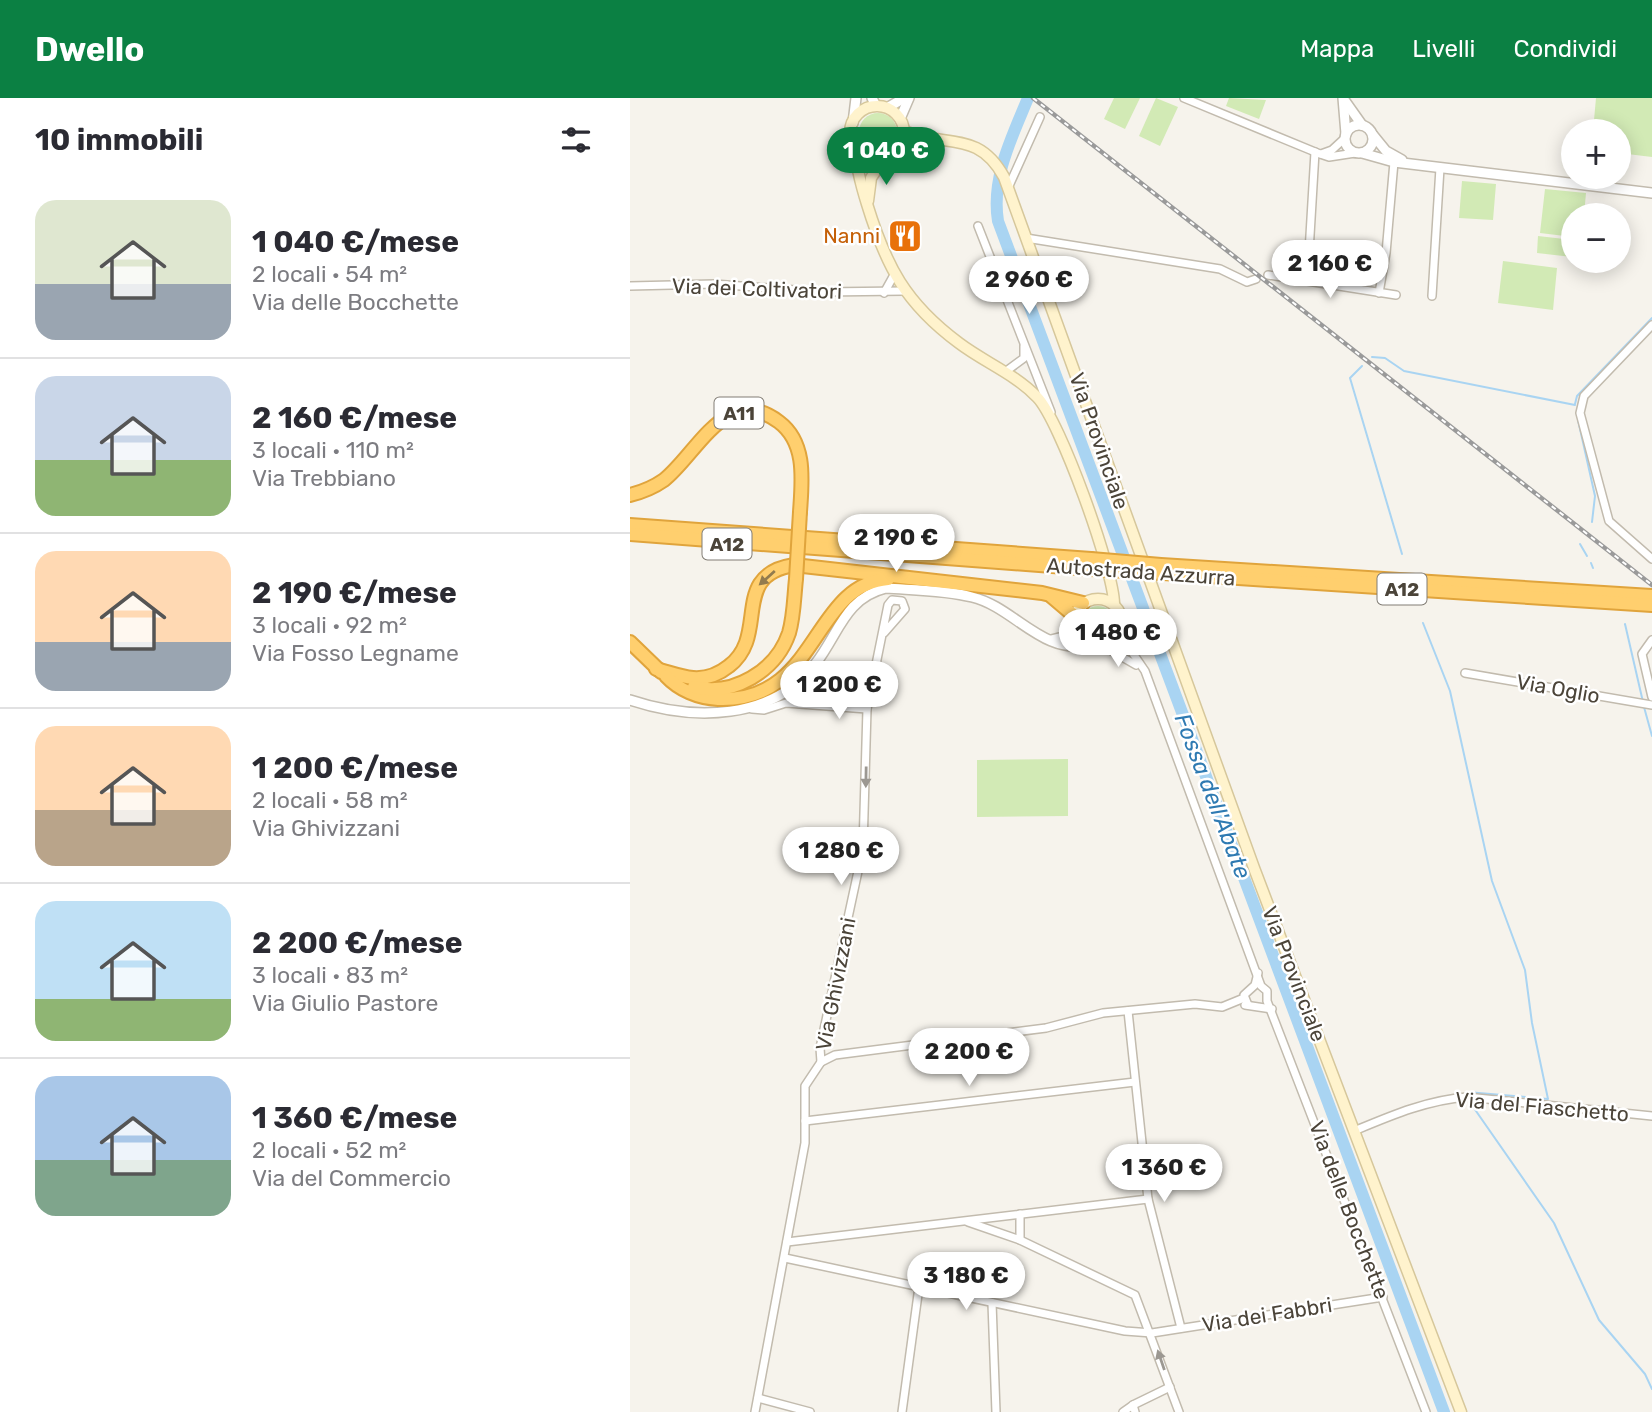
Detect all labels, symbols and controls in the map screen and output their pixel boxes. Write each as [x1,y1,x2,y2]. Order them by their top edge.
text: Dwello [35,30,144,69]
text: Mappa [1300,35,1374,63]
text: Livelli [1412,35,1475,63]
text: Condividi [1513,35,1617,63]
map controls [1561,119,1631,273]
button: + [1561,119,1631,189]
icon: filters [557,121,595,159]
text: 10 immobili [35,122,203,158]
pin: 1 040 € [821,127,951,187]
text: 1 040 € [843,136,929,164]
button: − [1561,203,1631,273]
restaurant icon: Nanni [886,217,924,255]
place label: Nanni [823,223,880,248]
text: 1 040 €/mese [252,224,459,260]
icon: home [91,228,175,312]
pin: 2 160 € [1265,240,1395,300]
text: 2 160 € [1288,249,1372,277]
pin: 2 960 € [964,256,1094,316]
text: 2 locali · 54 m² [252,260,407,288]
text: 2 960 € [985,265,1073,293]
street label: Via dei Coltivatori [671,273,843,304]
text: Via delle Bocchette [252,288,459,316]
street label: Via Provinciale [1064,369,1135,513]
road number: A11 [714,398,764,428]
text: 2 160 €/mese [252,400,457,436]
icon: home [91,404,175,488]
text: 3 locali · 110 m² [252,436,414,464]
text: Via Trebbiano [252,464,396,492]
pin: 2 190 € [831,514,961,574]
text: 2 190 € [854,523,938,551]
road number: A12 [702,528,752,560]
street label: Autostrada Azzurra [1046,552,1236,591]
one-way arrow [758,570,776,586]
road number: A12 [1378,574,1426,604]
text: 2 190 €/mese [252,575,457,611]
icon: home [91,579,175,663]
pin: 1 480 € [1053,610,1183,669]
text: 3 locali · 92 m² [252,611,407,639]
text: 1 480 € [1075,618,1161,646]
text: Via Fosso Legname [252,639,459,667]
pin: 1 200 € [774,662,904,721]
street label: Via Oglio [1514,669,1602,708]
text: 1 200 € [796,670,882,698]
water label: Fossa dell'Abate [1169,709,1257,883]
text: 1 200 €/mese [252,750,458,786]
icon: home [91,754,175,838]
one-way arrow [860,767,871,789]
text: 2 locali · 58 m² [252,786,408,814]
text: Via Ghivizzani [252,814,400,842]
pin: 1 280 € [776,828,906,887]
text: 1 280 € [798,836,884,864]
street label: Via Provinciale [1257,903,1332,1045]
street label: Via Ghivizzani [810,915,861,1053]
text: 2 200 €/mese [252,925,463,961]
icon: home [91,929,175,1013]
text: 3 locali · 83 m² [252,961,408,989]
text: Via Giulio Pastore [252,989,439,1017]
pin: 2 200 € [904,1028,1034,1088]
text: 2 200 € [924,1037,1014,1065]
street label: Via del Fiaschetto [1454,1086,1630,1127]
text: 1 360 €/mese [252,1100,457,1136]
icon: home [91,1104,175,1188]
street label: Via delle Bocchette [1304,1117,1395,1302]
text: 2 locali · 52 m² [252,1136,406,1164]
pin: 1 360 € [1099,1144,1229,1204]
text: 1 360 € [1121,1153,1207,1181]
text: Via del Commercio [252,1164,451,1192]
pin: 3 180 € [901,1252,1031,1312]
text: 3 180 € [923,1261,1009,1289]
street label: Via dei Fabbri [1200,1292,1334,1337]
one-way arrow [1155,1350,1166,1371]

